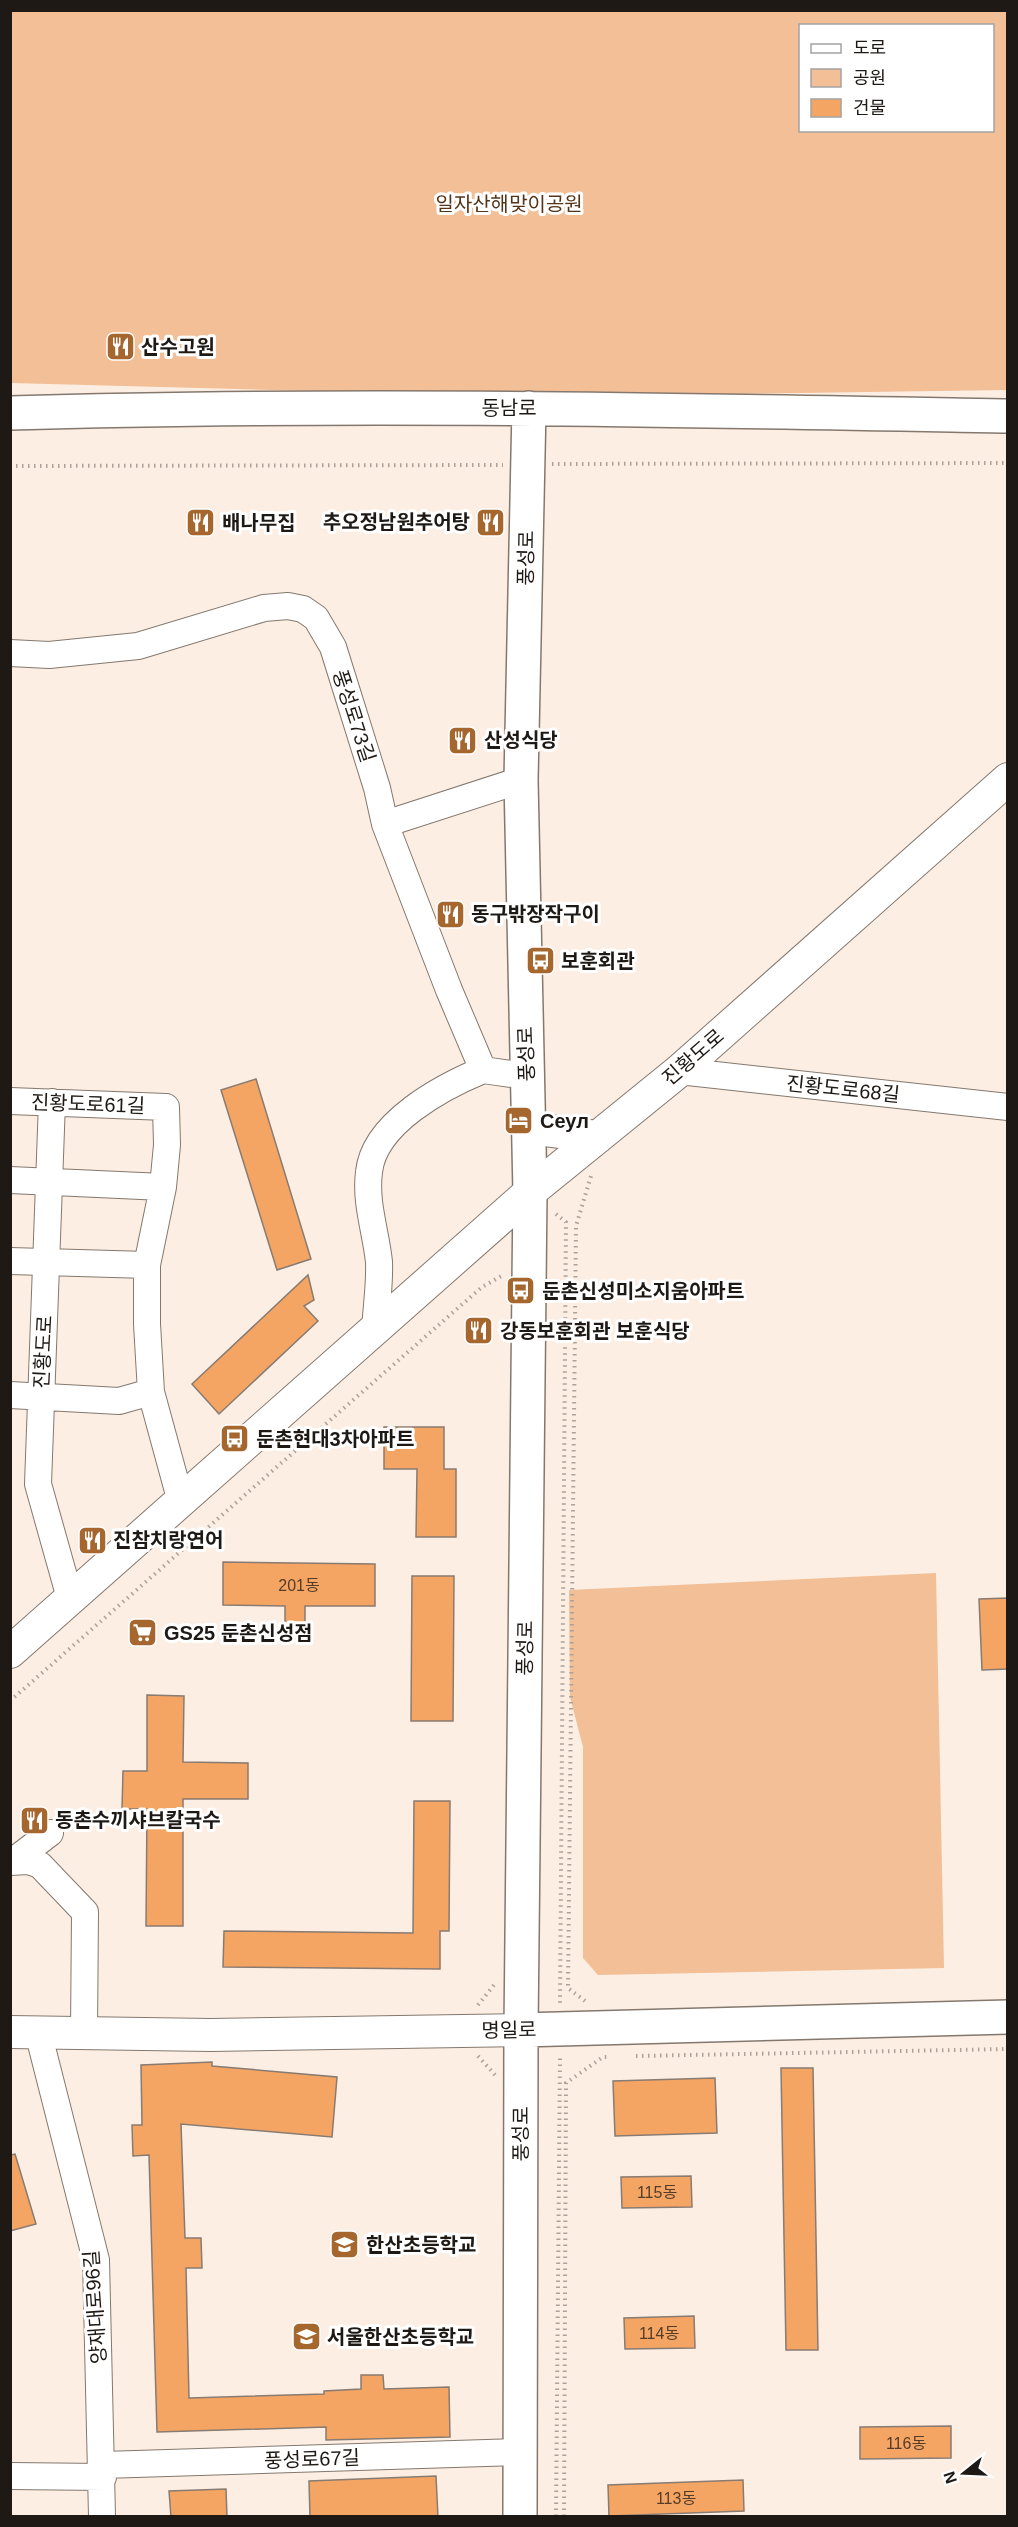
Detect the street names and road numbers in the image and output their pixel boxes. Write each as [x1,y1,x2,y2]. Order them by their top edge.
street label: 동남로 [481,397,537,419]
street label: 풍성로 [515,530,537,586]
street label: 풍성로73길 [329,667,379,765]
street label: 진황도로 [658,1025,728,1089]
street label: 풍성로 [514,1026,538,1082]
street label: 진황도로68길 [785,1072,901,1106]
street label: 진황도로61길 [31,1091,145,1117]
street label: 진황도로 [30,1315,56,1389]
street label: 풍성로 [514,1620,536,1676]
street label: 명일로 [481,2019,537,2041]
street label: 풍성로 [510,2106,532,2162]
street label: 양재대로96길 [80,2249,110,2365]
street label: 풍성로67길 [264,2446,360,2472]

